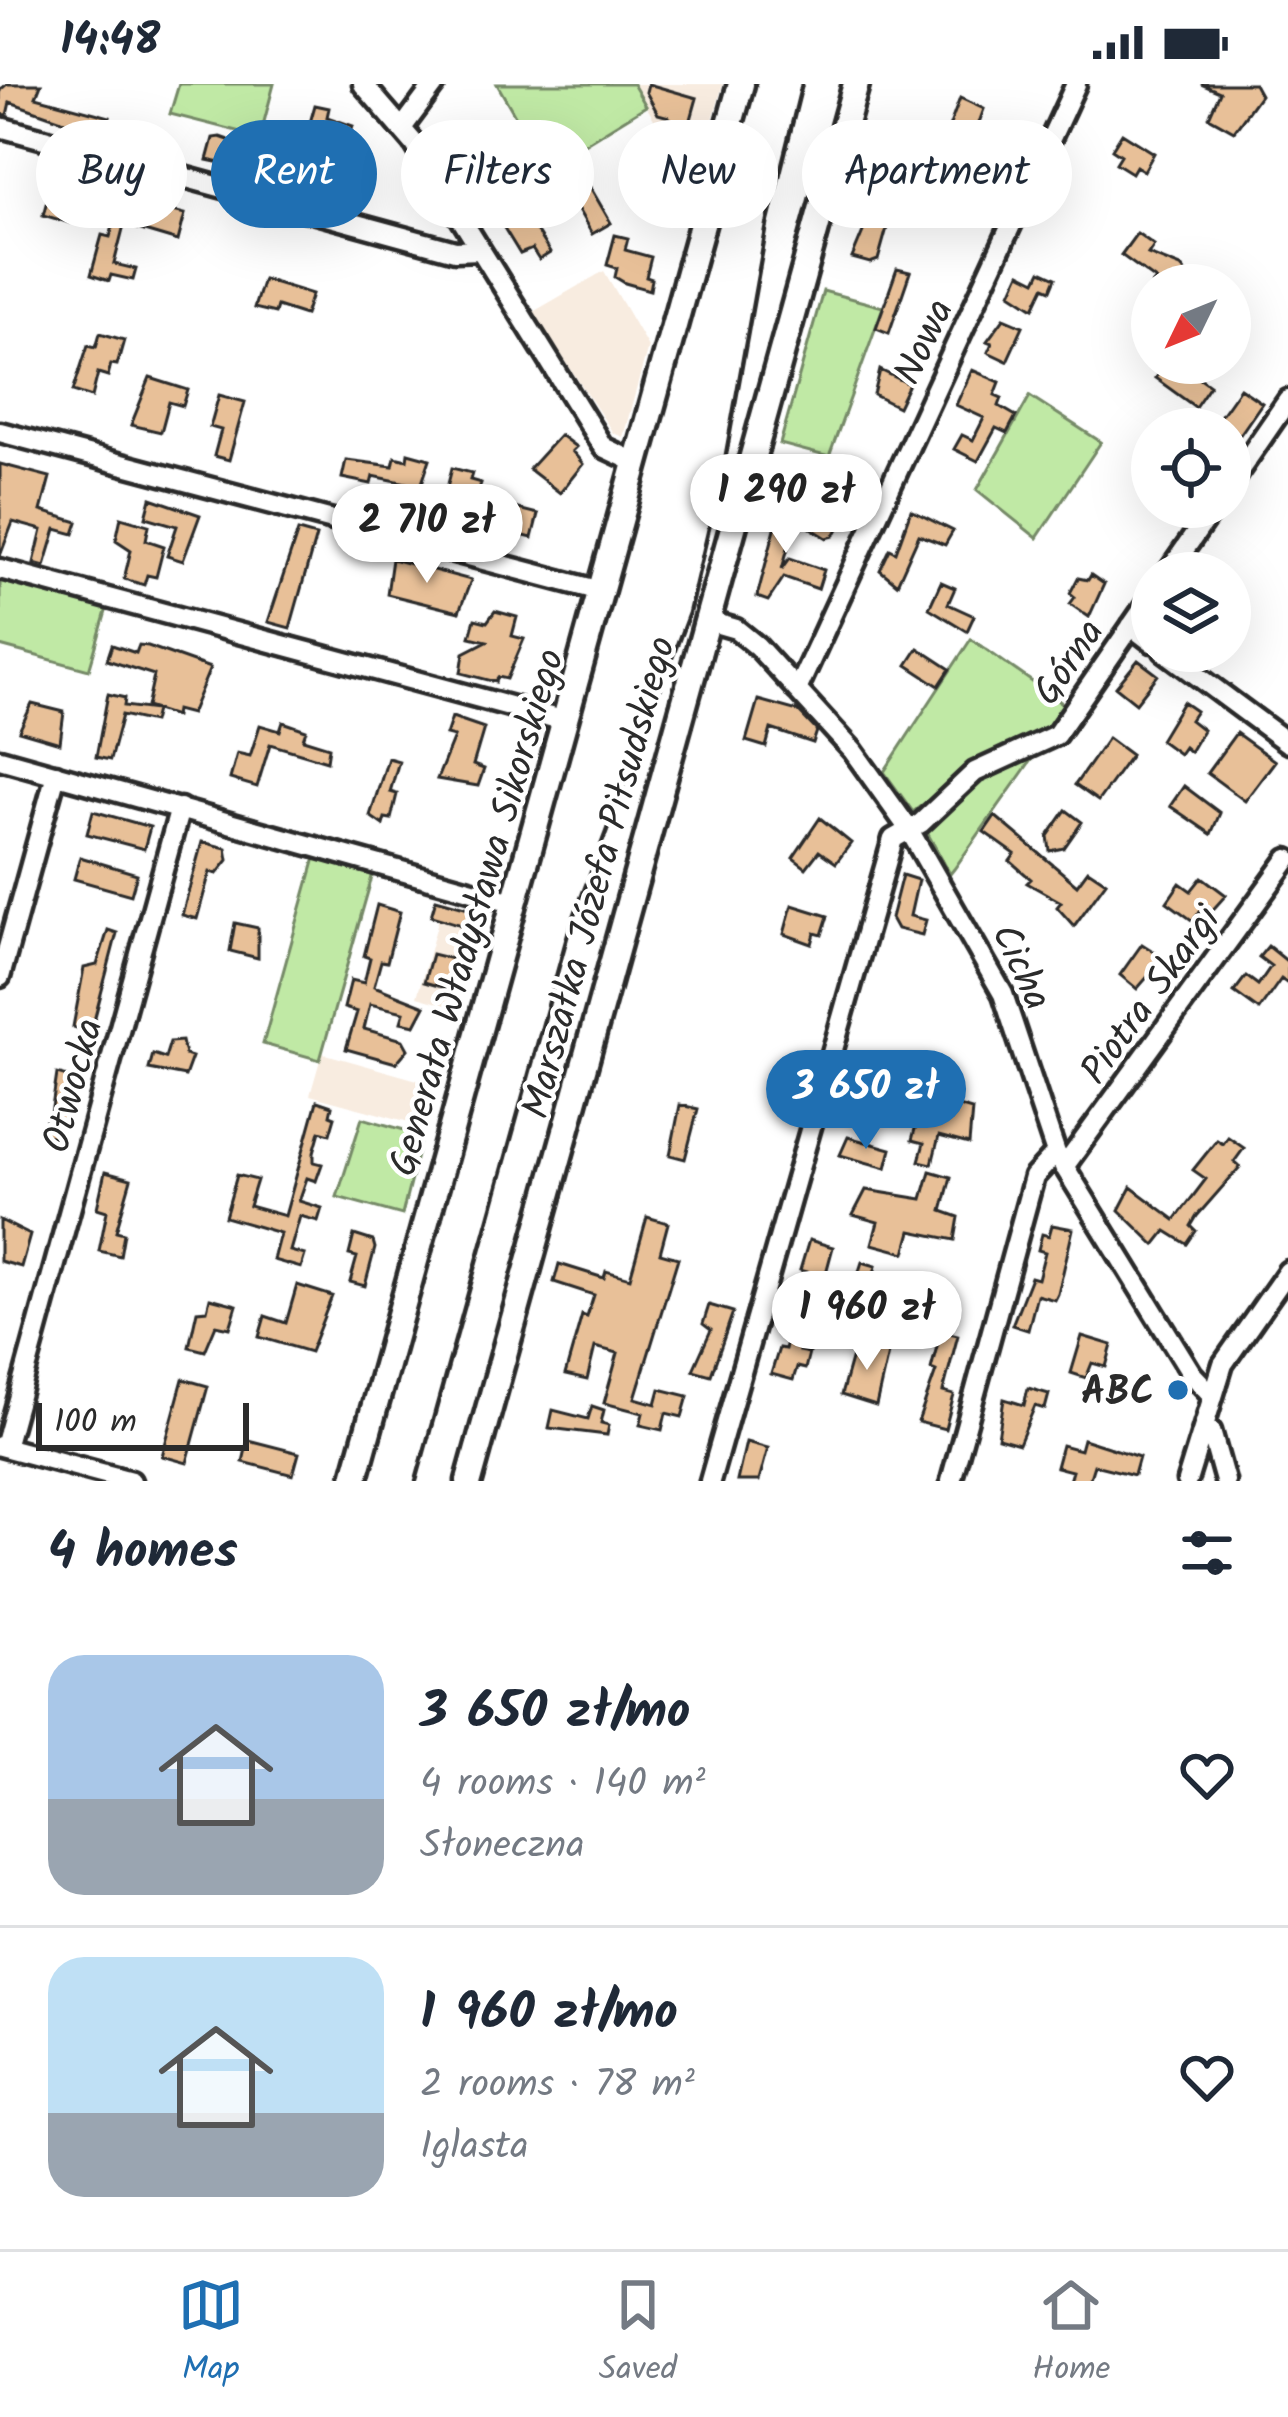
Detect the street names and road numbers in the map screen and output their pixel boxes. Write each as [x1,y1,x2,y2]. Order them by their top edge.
street label: Nowa [879,289,972,396]
street label: Górna [1018,607,1122,719]
street label: Marszałka Józefa Piłsudskiego [507,630,695,1126]
street label: Generała Władysława Sikorskiego [374,642,584,1184]
street label: Piotra Skargi [1066,893,1239,1099]
street label: Cicha [972,914,1066,1021]
street label: Otwocka [27,1012,123,1160]

